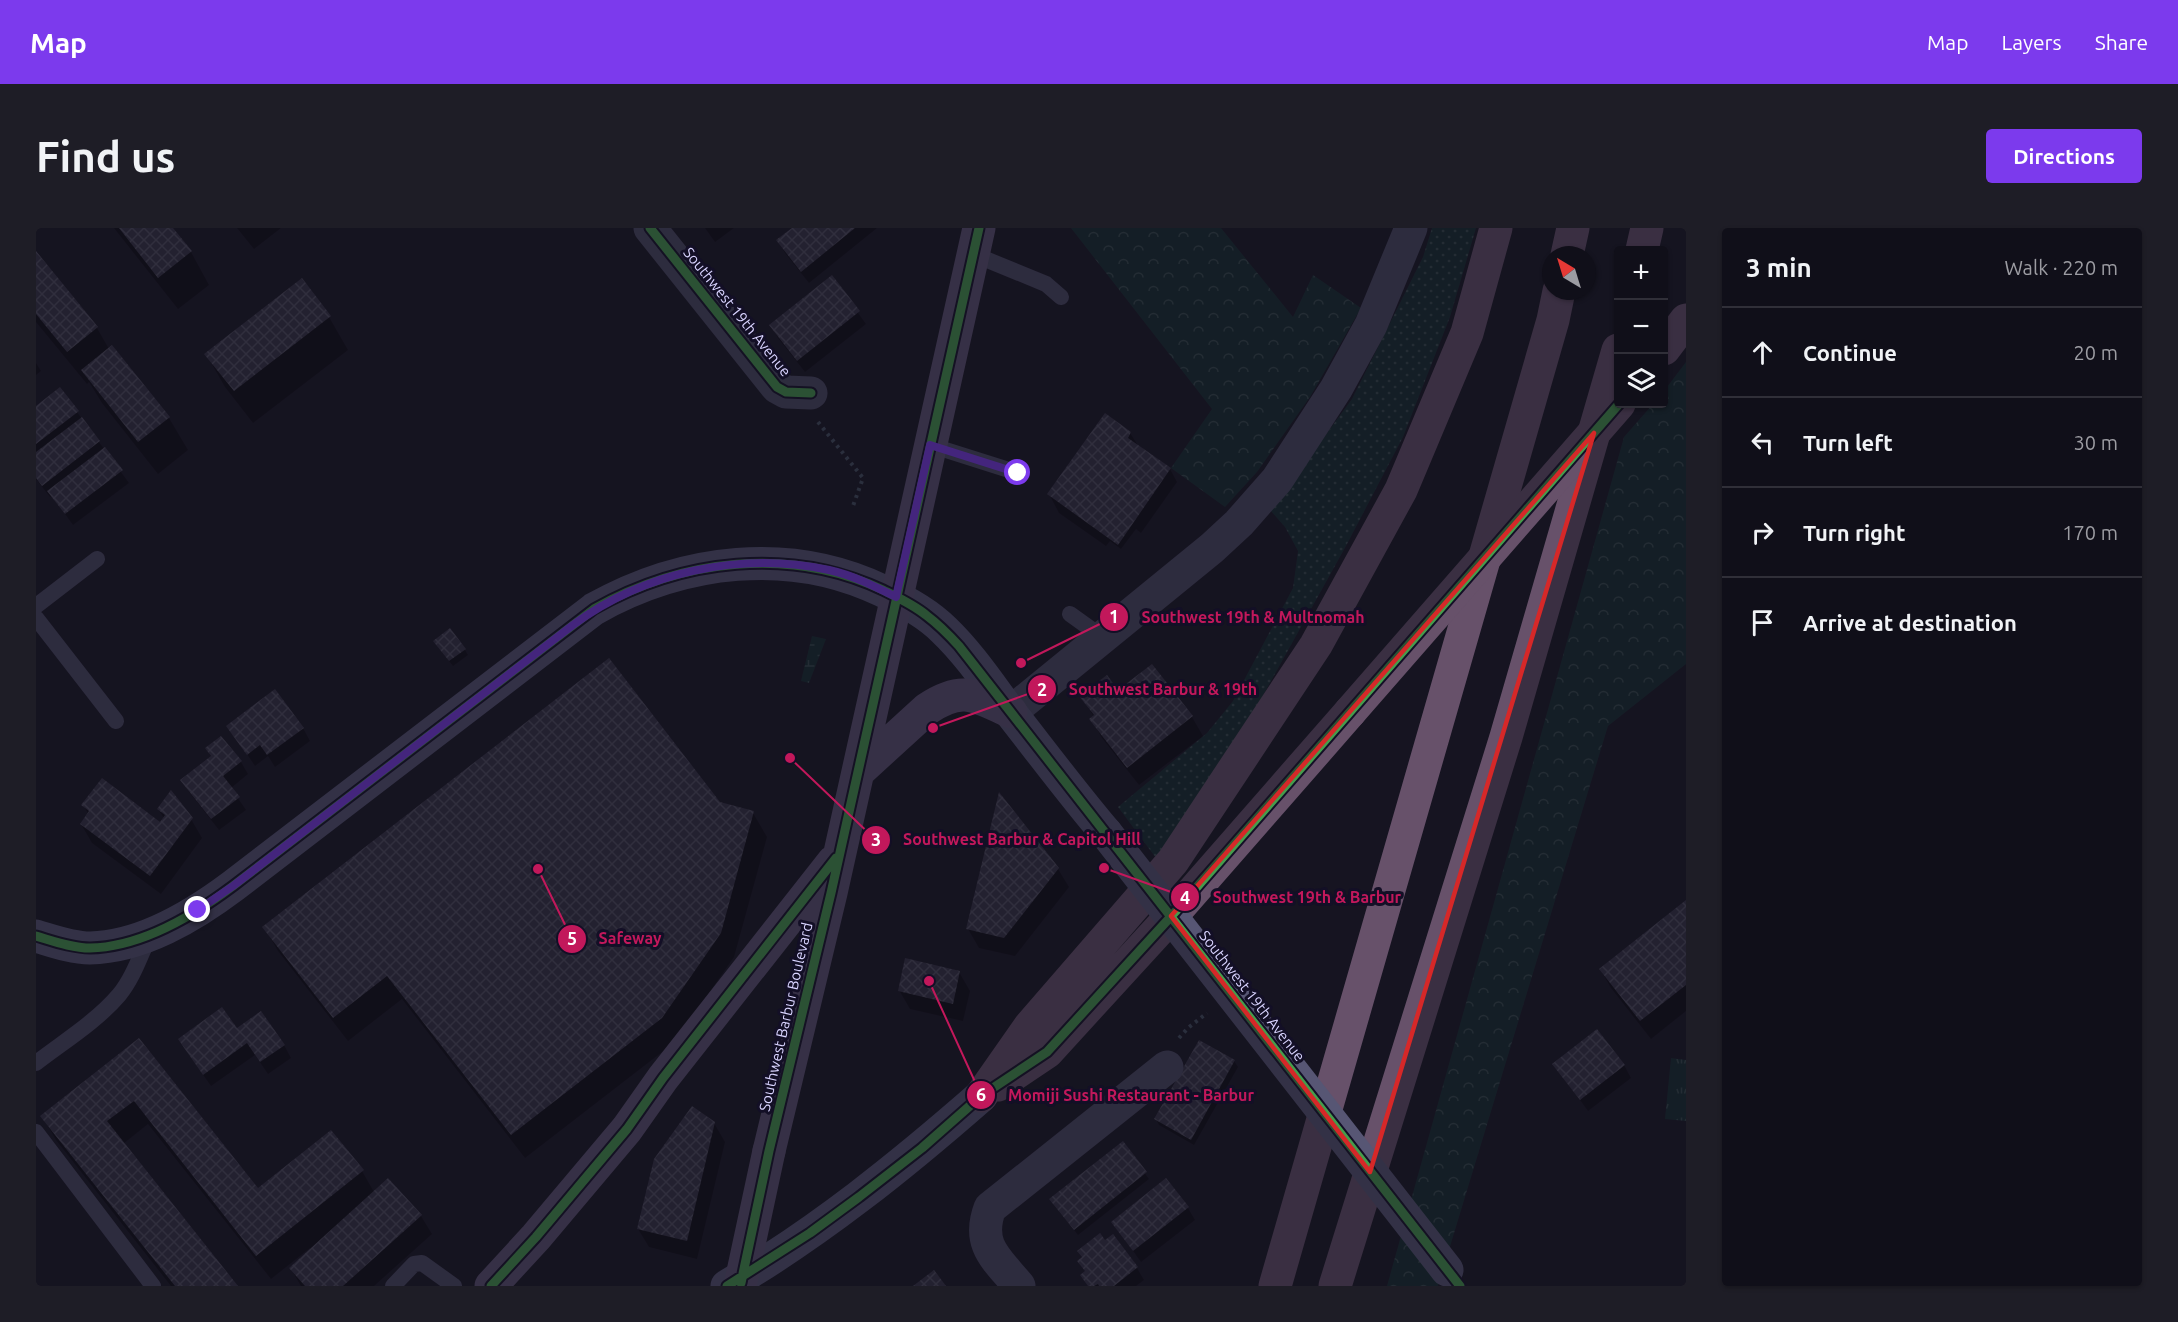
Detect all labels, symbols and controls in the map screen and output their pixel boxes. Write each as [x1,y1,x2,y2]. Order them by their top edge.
text: Map [30,27,87,58]
text: Map [1927,30,1968,54]
text: Layers [2001,30,2062,54]
text: Share [2095,30,2148,54]
button: Directions [1986,129,2142,183]
text: Find us [36,133,175,180]
street label: Southwest 19th Avenue [680,244,795,379]
north arrow [1542,246,1596,300]
map controls [1614,246,1668,408]
button: + [1614,246,1668,300]
text: 3 min [1746,253,1812,282]
text: Walk · 220 m [2005,256,2118,279]
button: − [1614,300,1668,354]
icon: ahead [1746,336,1779,369]
text: Continue [1803,340,1897,365]
text: 20 m [2074,341,2118,364]
button: layers [1614,354,1668,408]
icon: left [1746,426,1779,459]
text: Turn left [1803,430,1893,455]
text: 30 m [2074,431,2118,454]
route start [1004,459,1030,485]
icon: right [1746,516,1779,549]
text: Turn right [1803,520,1905,545]
text: 170 m [2062,521,2118,544]
callout: Southwest 19th & Multnomah [1099,600,1376,634]
text: 1 [1109,606,1119,626]
icon: arrive [1746,606,1779,639]
text: Southwest 19th & Multnomah [1141,608,1365,626]
text: Arrive at destination [1803,610,2017,635]
callout: Southwest Barbur & 19th [1027,672,1269,706]
text: 2 [1037,679,1047,699]
text: Southwest Barbur & 19th [1069,680,1257,698]
callout: Southwest Barbur & Capitol Hill [861,823,1153,857]
text: 3 [871,829,881,849]
text: Southwest Barbur & Capitol Hill [903,830,1141,848]
callout: Southwest 19th & Barbur [1170,880,1413,914]
text: 4 [1180,887,1190,907]
text: Southwest 19th & Barbur [1213,888,1402,906]
route end [184,896,210,922]
street label: Southwest Barbur Boulevard [755,921,816,1113]
callout: Safeway [557,922,674,956]
street label: Southwest 19th Avenue [1196,927,1309,1064]
text: 5 [567,928,577,948]
text: Safeway [598,929,662,947]
callout: Momiji Sushi Restaurant - Barbur [966,1078,1266,1112]
text: 6 [976,1084,986,1104]
text: Momiji Sushi Restaurant - Barbur [1008,1086,1254,1104]

